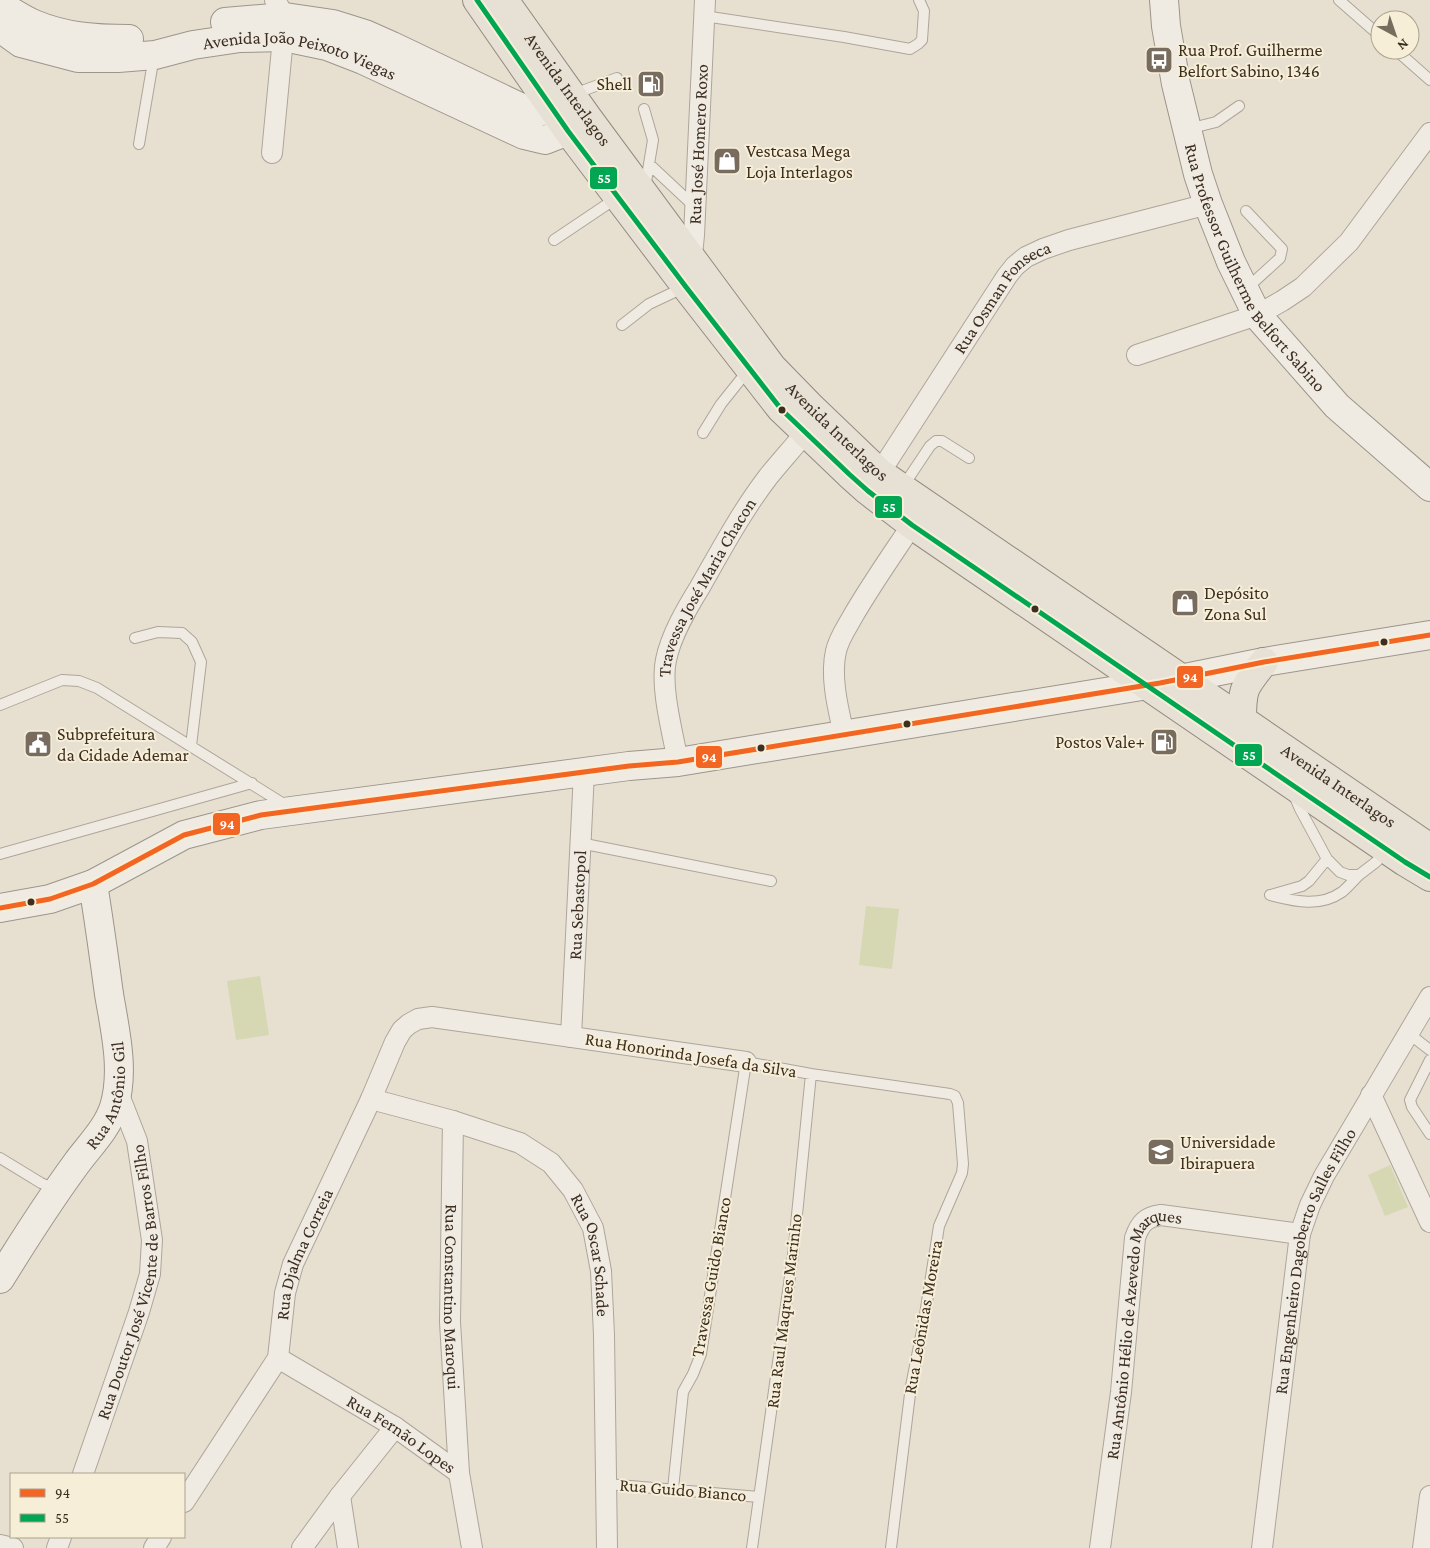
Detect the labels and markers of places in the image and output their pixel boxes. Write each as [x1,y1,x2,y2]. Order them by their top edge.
place label: Rua Prof. Guilherme Belfort Sabino, 1346 [1178,40,1323,81]
bus stop icon: Rua Prof. Guilherme Belfort Sabino, 1346 [1144,45,1174,75]
fuel station icon: Shell [636,69,666,99]
place label: Shell [597,74,632,94]
place label: Vestcasa Mega Loja Interlagos [746,141,853,183]
shop icon: Vestcasa Mega Loja Interlagos [712,146,742,176]
unlabelled marker [777,405,787,415]
place label: Depósito Zona Sul [1204,583,1269,624]
shop icon: Depósito Zona Sul [1170,588,1200,618]
unlabelled marker [1030,604,1040,614]
unlabelled marker [1379,637,1389,647]
unlabelled marker [902,719,912,729]
place label: Subprefeitura da Cidade Ademar [57,724,189,765]
fuel station icon: Postos Vale+ [1149,727,1179,757]
public building icon: Subprefeitura da Cidade Ademar [23,729,53,759]
place label: Postos Vale+ [1055,732,1145,752]
unlabelled marker [756,743,766,753]
unlabelled marker [26,897,36,907]
place label: Universidade Ibirapuera [1180,1132,1275,1173]
school or university icon: Universidade Ibirapuera [1146,1137,1176,1167]

